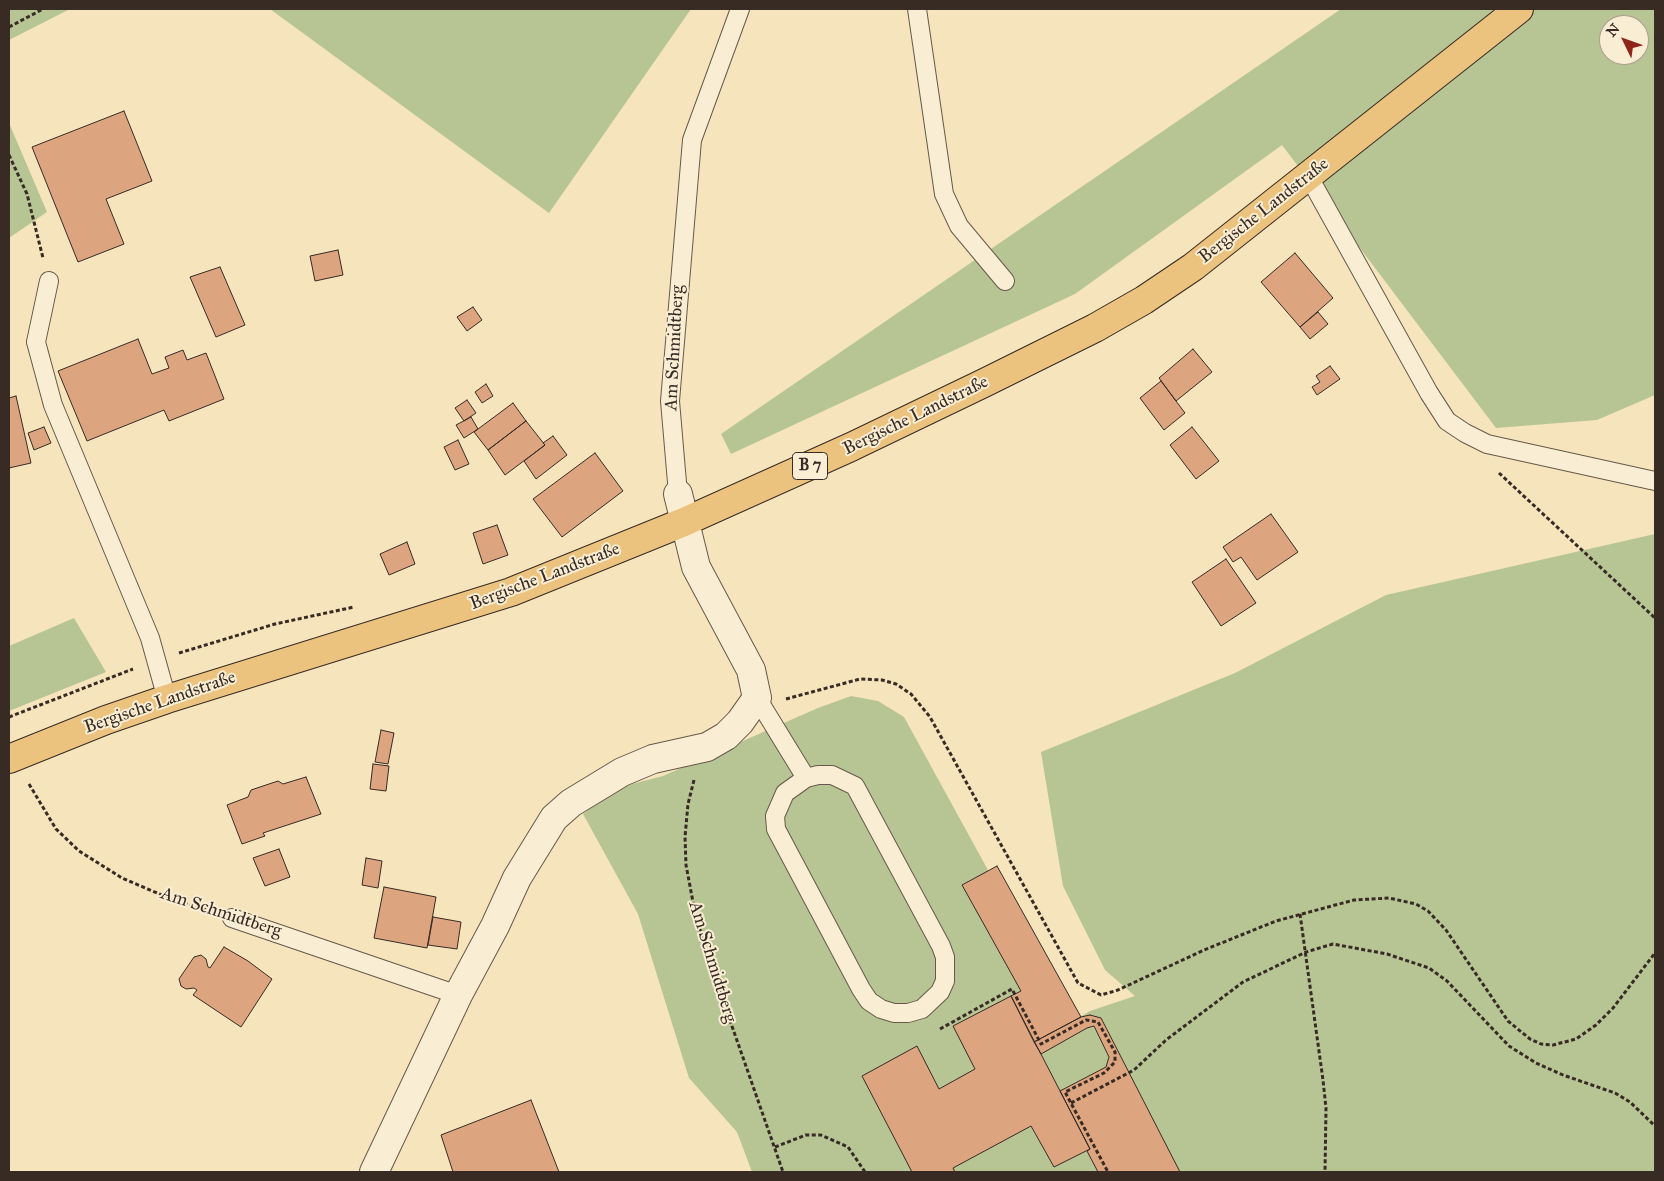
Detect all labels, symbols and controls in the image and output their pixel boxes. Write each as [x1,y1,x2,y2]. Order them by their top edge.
north arrow [1599,15,1649,65]
text: N [1603,20,1624,40]
street label: Bergische Landstraße [1195,154,1333,268]
street label: Am Schmidtberg [661,285,689,411]
street label: Bergische Landstraße [840,371,992,461]
road number: B 7 [792,452,828,480]
street label: Bergische Landstraße [467,538,623,616]
street label: Bergische Landstraße [81,667,239,739]
street label: Am Schmidtberg [158,883,284,943]
street label: Am Schmidtberg [683,899,741,1025]

